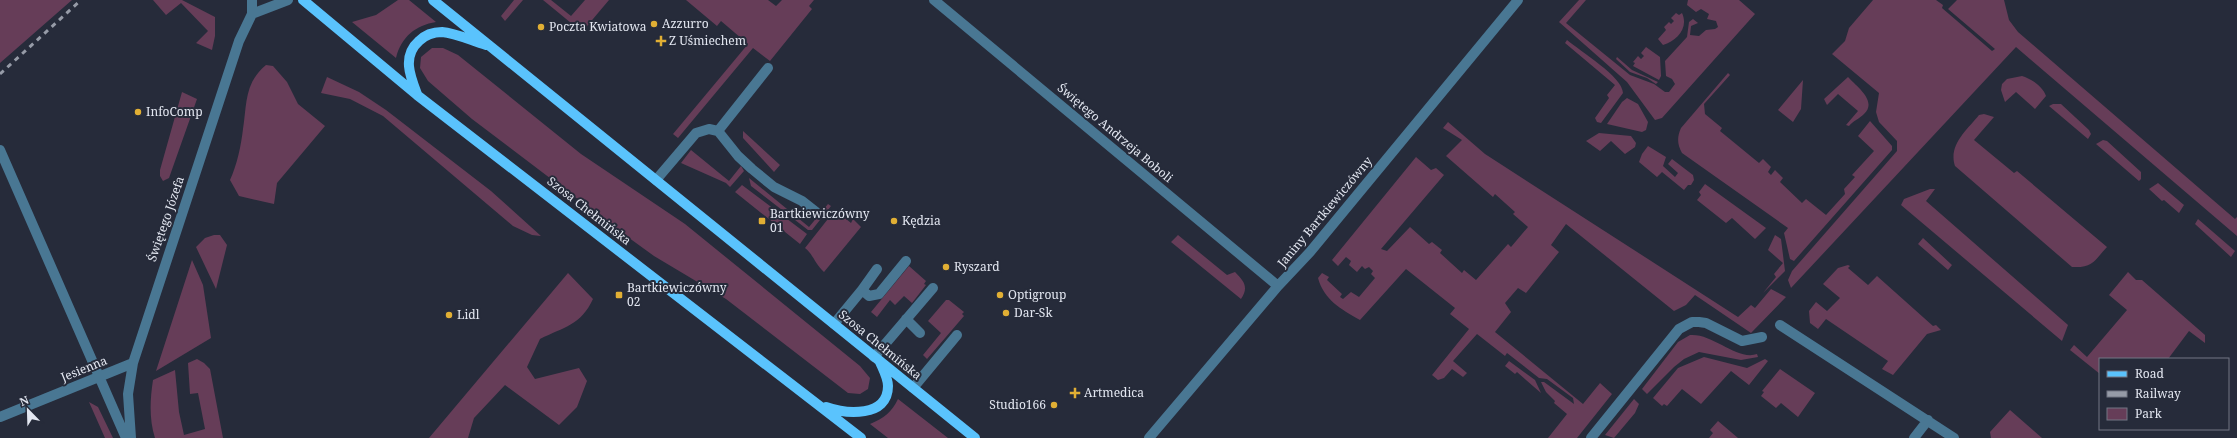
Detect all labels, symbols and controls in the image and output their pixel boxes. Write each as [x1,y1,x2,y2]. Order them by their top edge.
place label: Azzurro [662,15,709,32]
place label: Poczta Kwiatowa [549,18,647,35]
marker: Azzurro [649,19,659,29]
marker: Poczta Kwiatowa [536,22,546,32]
place label: Z Uśmiechem [669,32,746,49]
marker: Z Uśmiechem [656,36,666,46]
street label: Świętego Andrzeja Boboli [1054,79,1177,186]
place label: InfoComp [146,103,203,120]
marker: InfoComp [133,107,143,117]
street label: Janiny Bartkiewiczówny [1273,153,1376,271]
street label: Szosa Chełmińska [544,172,635,249]
street label: Świętego Józefa [143,174,188,264]
place label: Bartkiewiczówny 01 [770,205,870,236]
place label: Kędzia [902,212,941,229]
marker: Bartkiewiczówny 01 [757,216,767,226]
marker: Kędzia [889,216,899,226]
place label: Ryszard [954,258,1000,275]
marker: Ryszard [941,262,951,272]
place label: Bartkiewiczówny 02 [627,279,727,310]
place label: Optigroup [1008,286,1066,303]
marker: Bartkiewiczówny 02 [614,290,624,300]
marker: Optigroup [995,290,1005,300]
place label: Dar-Sk [1014,304,1053,321]
place label: Lidl [457,306,480,323]
street label: Szosa Chełmińska [835,306,926,384]
marker: Dar-Sk [1001,308,1011,318]
marker: Lidl [444,310,454,320]
street label: Jesienna [57,351,110,386]
legend [2099,358,2229,430]
text: Road [2135,365,2165,382]
place label: Artmedica [1084,384,1144,401]
text: Railway [2135,385,2181,402]
marker: Artmedica [1069,387,1081,399]
north arrow [8,390,48,430]
text: N [17,392,31,409]
place label: Studio166 [989,396,1046,413]
marker: Studio166 [1049,400,1059,410]
text: Park [2135,405,2163,422]

